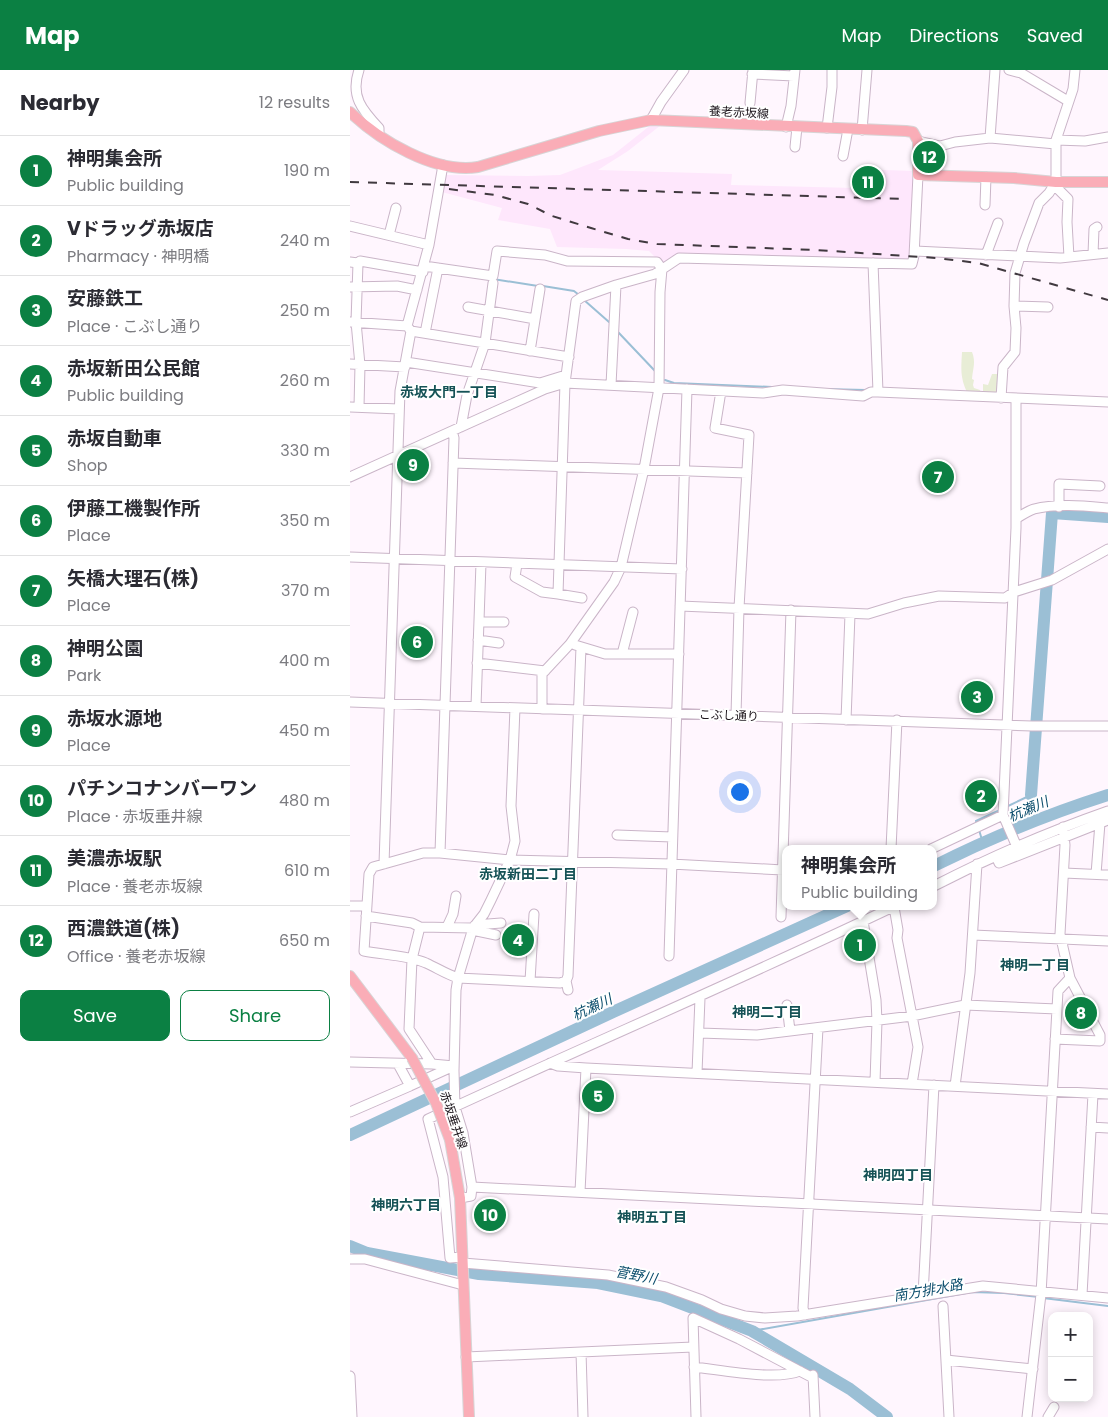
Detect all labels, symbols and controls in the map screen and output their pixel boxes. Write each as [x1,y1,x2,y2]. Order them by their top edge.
text: Map [25,19,80,52]
text: Map [842,23,881,48]
text: Directions [909,23,999,48]
text: Saved [1027,23,1083,48]
text: Nearby [20,88,100,117]
text: 12 results [259,91,330,114]
street label: 養老赤坂線 [709,102,769,122]
pin: 12 [913,138,945,176]
text: 神明集会所 [67,145,162,172]
text: 1 [33,159,39,182]
text: 190 m [284,159,330,182]
pin: 11 [852,163,884,201]
text: Public building [67,174,184,197]
text: Vドラッグ赤坂店 [67,215,214,242]
text: 2 [31,229,41,252]
text: 240 m [280,229,330,252]
text: Pharmacy · 神明橋 [67,245,209,268]
text: 安藤鉄工 [67,285,143,312]
text: 3 [31,299,41,322]
text: 250 m [280,299,330,322]
text: Place · こぶし通り [67,315,203,338]
text: 赤坂新田公民館 [67,355,200,382]
text: 4 [31,369,41,392]
text: 260 m [280,369,330,392]
district label: 赤坂大門一丁目 [400,382,498,402]
text: Public building [67,384,184,407]
text: 赤坂自動車 [67,425,162,452]
text: 5 [31,439,41,462]
text: 330 m [280,439,330,462]
pin: 9 [397,446,429,484]
text: Shop [67,454,108,477]
pin: 7 [922,458,954,496]
text: 伊藤工機製作所 [67,495,200,522]
text: 6 [31,509,41,532]
text: 350 m [280,509,330,532]
text: Place [67,524,111,547]
text: 矢橋大理石(株) [67,565,199,592]
text: 7 [32,579,40,602]
text: 370 m [281,579,330,602]
text: Place [67,594,111,617]
pin: 6 [401,623,433,661]
text: 神明公園 [67,635,143,662]
text: 8 [31,649,41,672]
text: 400 m [279,649,330,672]
text: Park [67,664,101,687]
pin: 3 [961,678,993,716]
text: 赤坂水源地 [67,705,162,732]
street label: こぶし通り [699,705,759,725]
text: 9 [31,719,41,742]
text: 450 m [279,719,330,742]
text: Place [67,734,111,757]
text: パチンコナンバーワン [67,775,257,802]
pin: 2 [965,777,997,815]
your location [727,779,753,805]
text: 10 [28,789,44,812]
text: 480 m [279,789,330,812]
water label: 杭瀬川 [1005,791,1053,826]
text: Place · 赤坂垂井線 [67,805,203,828]
text: 美濃赤坂駅 [67,845,162,872]
popup [782,845,937,910]
text: 神明集会所 [801,852,896,879]
text: 11 [30,859,42,882]
text: 610 m [284,859,330,882]
district label: 赤坂新田二丁目 [479,864,577,884]
text: Place · 養老赤坂線 [67,875,203,898]
text: Public building [801,881,918,904]
text: 西濃鉄道(株) [67,915,180,942]
pin: 4 [502,921,534,959]
pin: 1 [844,926,876,964]
text: 12 [28,929,44,952]
text: 650 m [279,929,330,952]
text: Office · 養老赤坂線 [67,945,206,968]
district label: 神明一丁目 [1000,955,1070,975]
water label: 杭瀬川 [569,988,617,1025]
button: Save [20,990,170,1041]
button: Share [180,990,330,1041]
pin: 8 [1065,994,1097,1032]
district label: 神明二丁目 [732,1002,802,1022]
pin: 5 [582,1077,614,1115]
street label: 赤坂垂井線 [436,1089,472,1151]
district label: 神明四丁目 [863,1165,933,1185]
district label: 神明六丁目 [371,1195,441,1215]
pin: 10 [474,1196,506,1234]
district label: 神明五丁目 [617,1207,687,1227]
water label: 菅野川 [613,1261,660,1289]
water label: 南方排水路 [892,1274,965,1306]
map controls [1048,1312,1093,1402]
button: + [1048,1312,1093,1357]
button: − [1048,1357,1093,1402]

